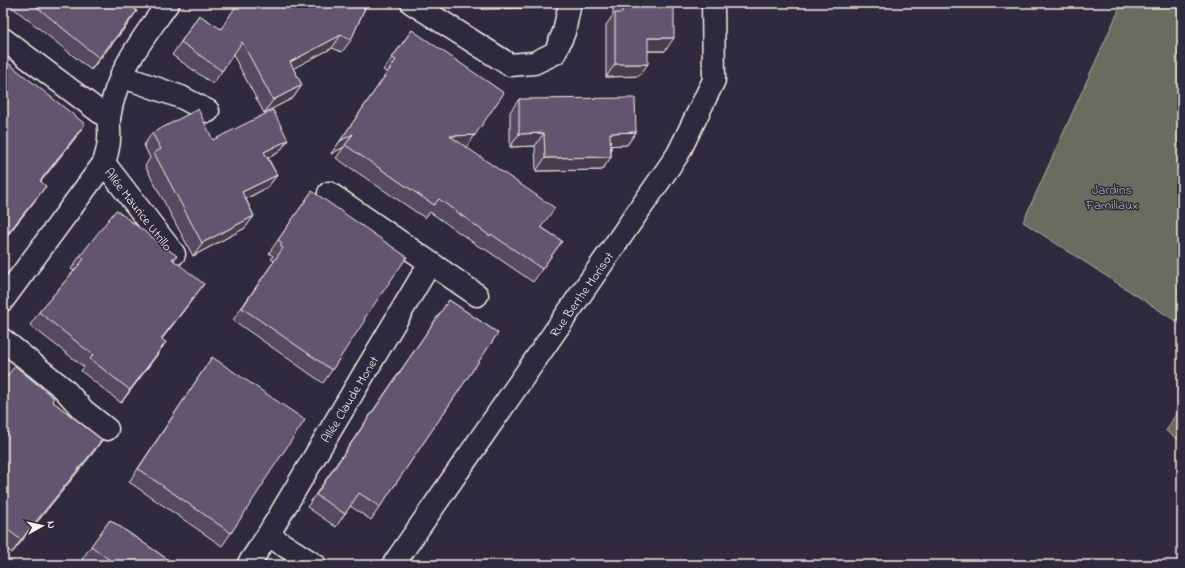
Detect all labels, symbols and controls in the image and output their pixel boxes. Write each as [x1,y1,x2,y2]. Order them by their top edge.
street label: Allée Maurice Utrillo [99,164,177,256]
park label: Jardins Familiaux [1085,181,1138,215]
street label: Rue Berthe Morisot [546,248,619,342]
street label: Allée Claude Monet [317,352,384,447]
north arrow [22,506,62,546]
text: N [42,520,59,530]

